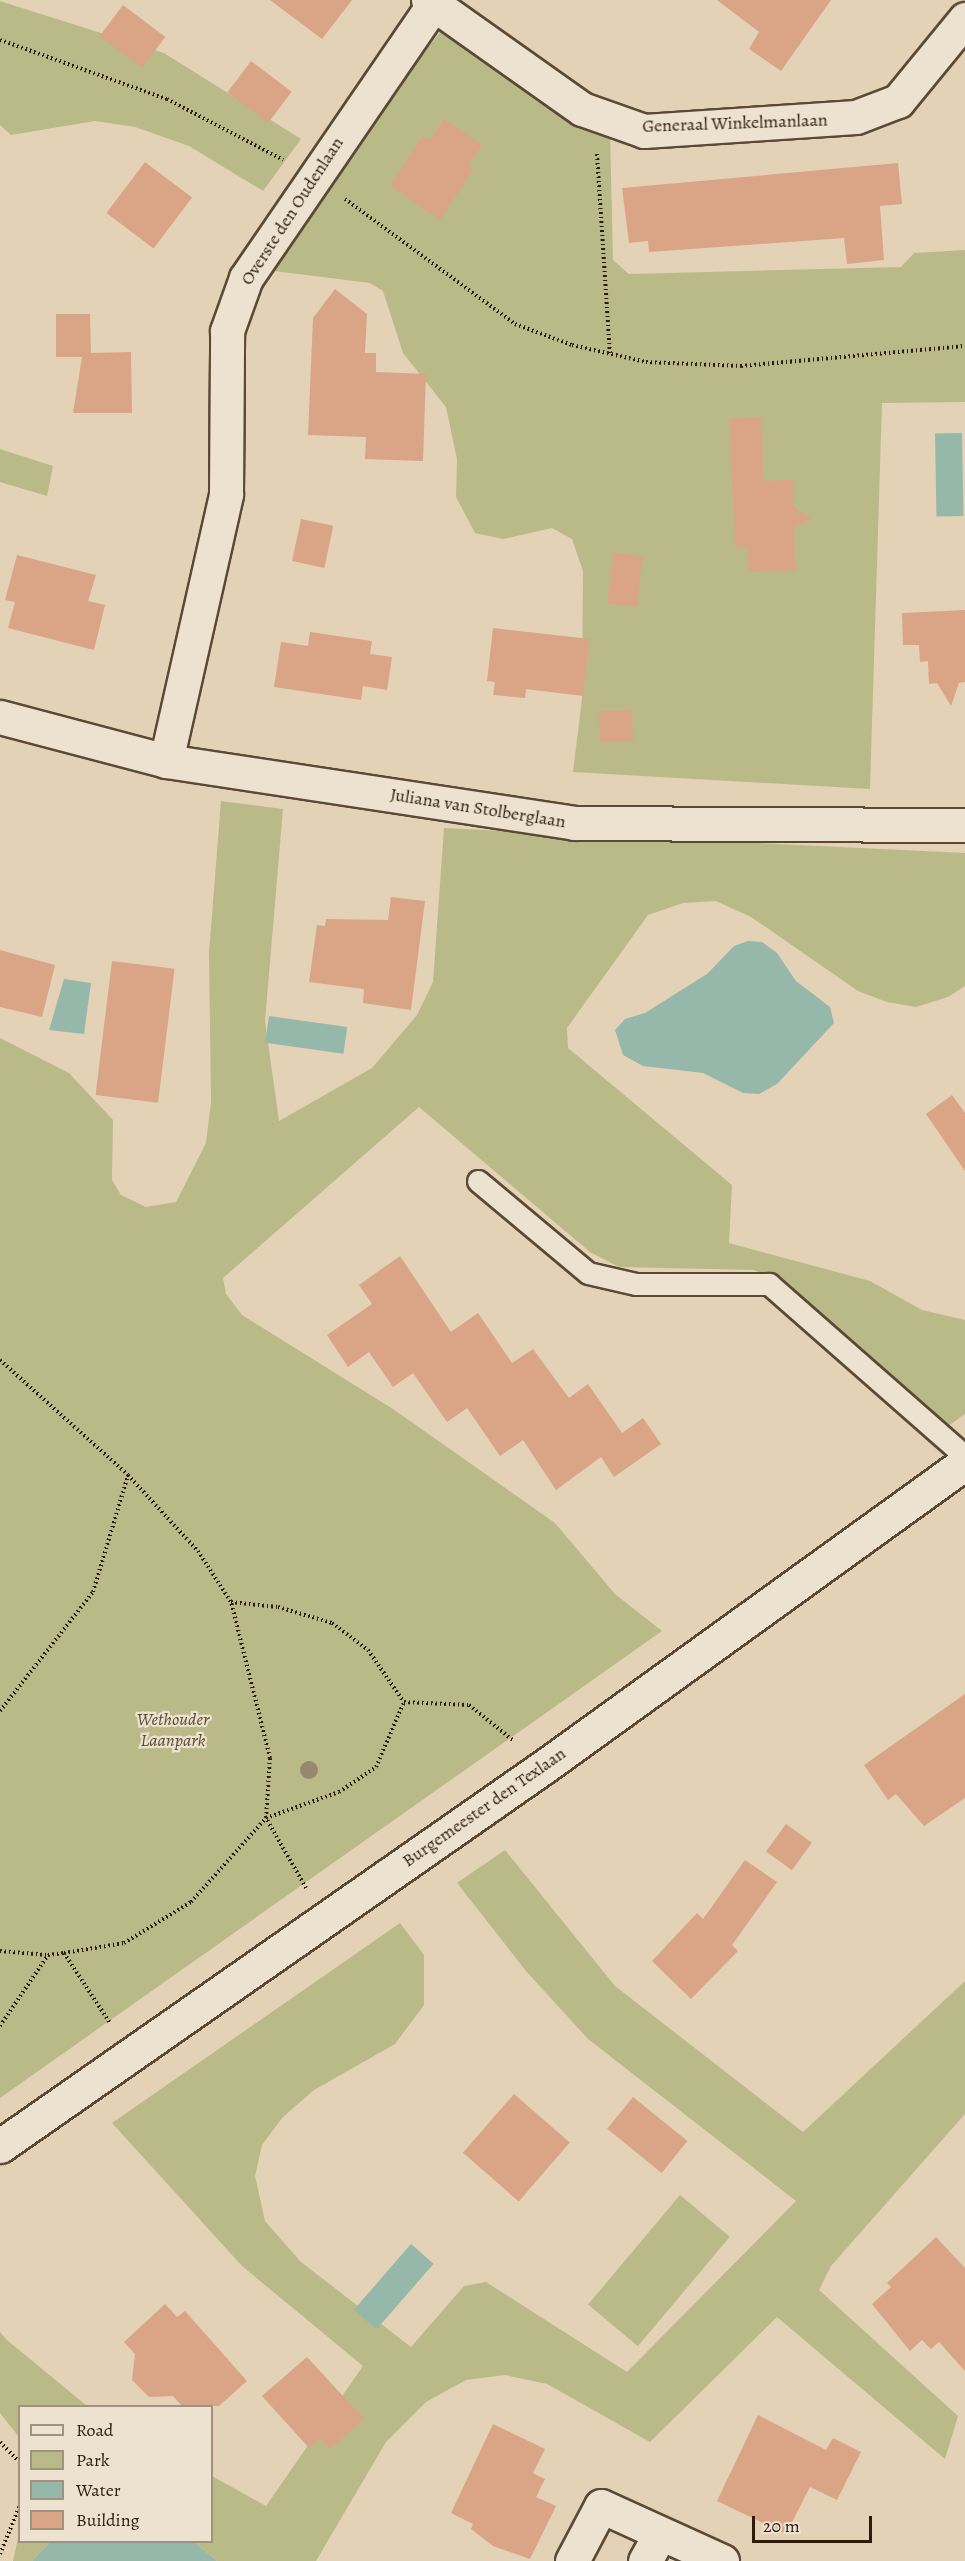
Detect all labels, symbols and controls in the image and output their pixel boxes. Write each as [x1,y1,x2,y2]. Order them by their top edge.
street label: Generaal Winkelmanlaan [642,109,828,137]
street label: Overste den Oudenlaan [236,133,348,289]
street label: Juliana van Stolberglaan [389,783,567,833]
park label: Wethouder Laanpark [137,1709,209,1752]
street label: Burgemeester den Texlaan [398,1742,570,1872]
legend [18,2405,213,2543]
text: Road [76,2418,113,2442]
text: Park [76,2448,110,2472]
text: Water [76,2478,121,2502]
scale bar [755,2504,875,2542]
text: Building [76,2508,140,2532]
text: 20 m [763,2514,800,2538]

